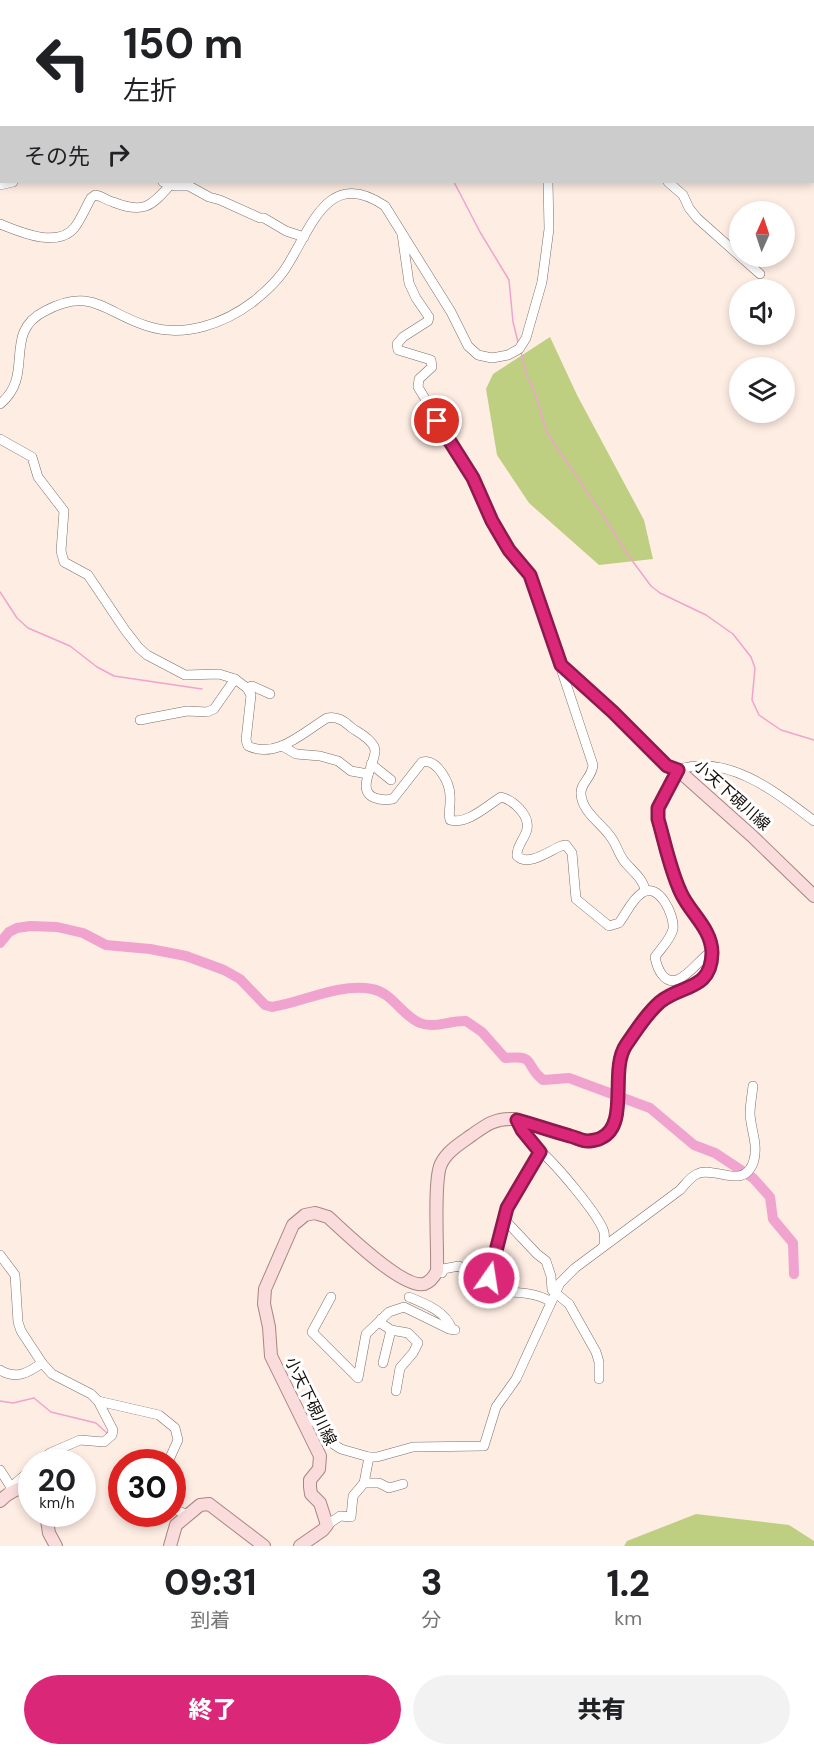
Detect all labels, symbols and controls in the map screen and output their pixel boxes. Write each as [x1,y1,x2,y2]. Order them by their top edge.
text: 150 m [123,16,243,71]
icon: left [24,24,102,102]
text: 左折 [123,73,177,108]
icon: right [102,138,135,171]
text: その先 [24,142,90,171]
north arrow [729,201,795,267]
map controls [729,201,795,423]
button: sound [729,279,795,345]
button: layers [729,357,795,423]
pin [411,395,462,446]
icon: arrive [420,404,453,437]
street label: 小天下硯川線 [689,755,775,835]
position arrow [457,1246,521,1310]
street label: 小天下硯川線 [281,1353,341,1449]
speed limit sign: 30 [108,1449,186,1527]
text: 20 [38,1461,76,1500]
text: km/h [39,1493,75,1513]
text: 09:31 [164,1559,257,1606]
text: 3 [421,1559,442,1606]
text: 1.2 [606,1560,650,1607]
text: km [614,1605,642,1631]
text: 到着 [190,1607,230,1633]
text: 分 [422,1607,442,1633]
button: 終了 [24,1675,401,1744]
button: 共有 [413,1675,790,1744]

